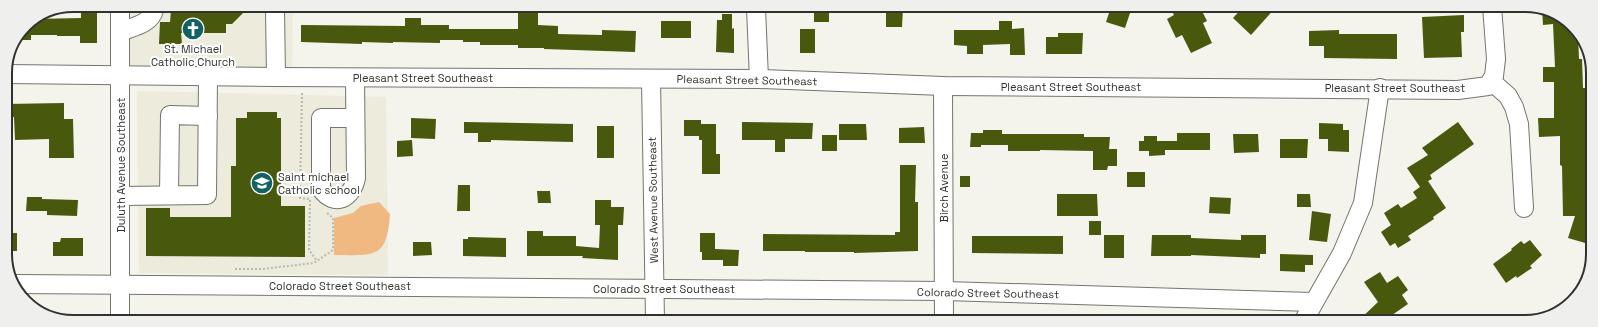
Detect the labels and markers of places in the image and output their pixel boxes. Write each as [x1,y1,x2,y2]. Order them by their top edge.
church icon: St. Michael Catholic Church [180,16,206,42]
place label: St. Michael Catholic Church [151,42,235,69]
school or university icon: Saint michael Catholic school [249,170,275,196]
place label: Saint michael Catholic school [278,170,360,197]

